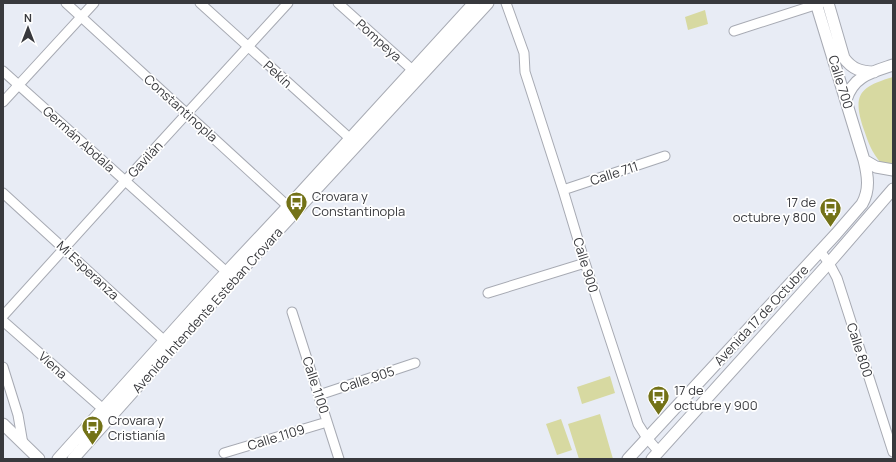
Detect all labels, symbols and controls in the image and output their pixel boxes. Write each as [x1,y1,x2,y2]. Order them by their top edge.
north arrow [8,8,48,48]
text: N [24,10,32,25]
street label: Pompeya [352,15,406,65]
street label: Calle 700 [824,53,858,111]
street label: Pekín [260,56,296,92]
street label: Constantinopla [140,70,222,146]
street label: Germán Abdala [39,102,119,176]
street label: Gavilán [123,137,167,181]
street label: Calle 711 [588,157,640,189]
place label: Crovara y Constantinopla [312,187,405,220]
bus stop icon: Crovara y Constantinopla [284,190,310,223]
place label: 17 de octubre y 800 [733,193,816,226]
bus stop icon: 17 de octubre y 800 [818,196,844,229]
street label: Avenida Intendente Esteban Crovara [128,223,286,397]
street label: Calle 900 [569,235,603,295]
street label: Mi Esperanza [53,236,123,304]
street label: Avenida 17 de Octubre [710,261,813,369]
street label: Calle 800 [843,320,877,380]
street label: Viena [35,347,71,383]
street label: Calle 1100 [298,354,334,416]
street label: Calle 905 [337,362,397,396]
place label: 17 de octubre y 900 [674,381,758,414]
bus stop icon: 17 de octubre y 900 [646,384,672,417]
place label: Crovara y Cristianía [108,411,165,444]
bus stop icon: Crovara y Cristianía [80,414,106,447]
street label: Calle 1109 [245,420,307,454]

